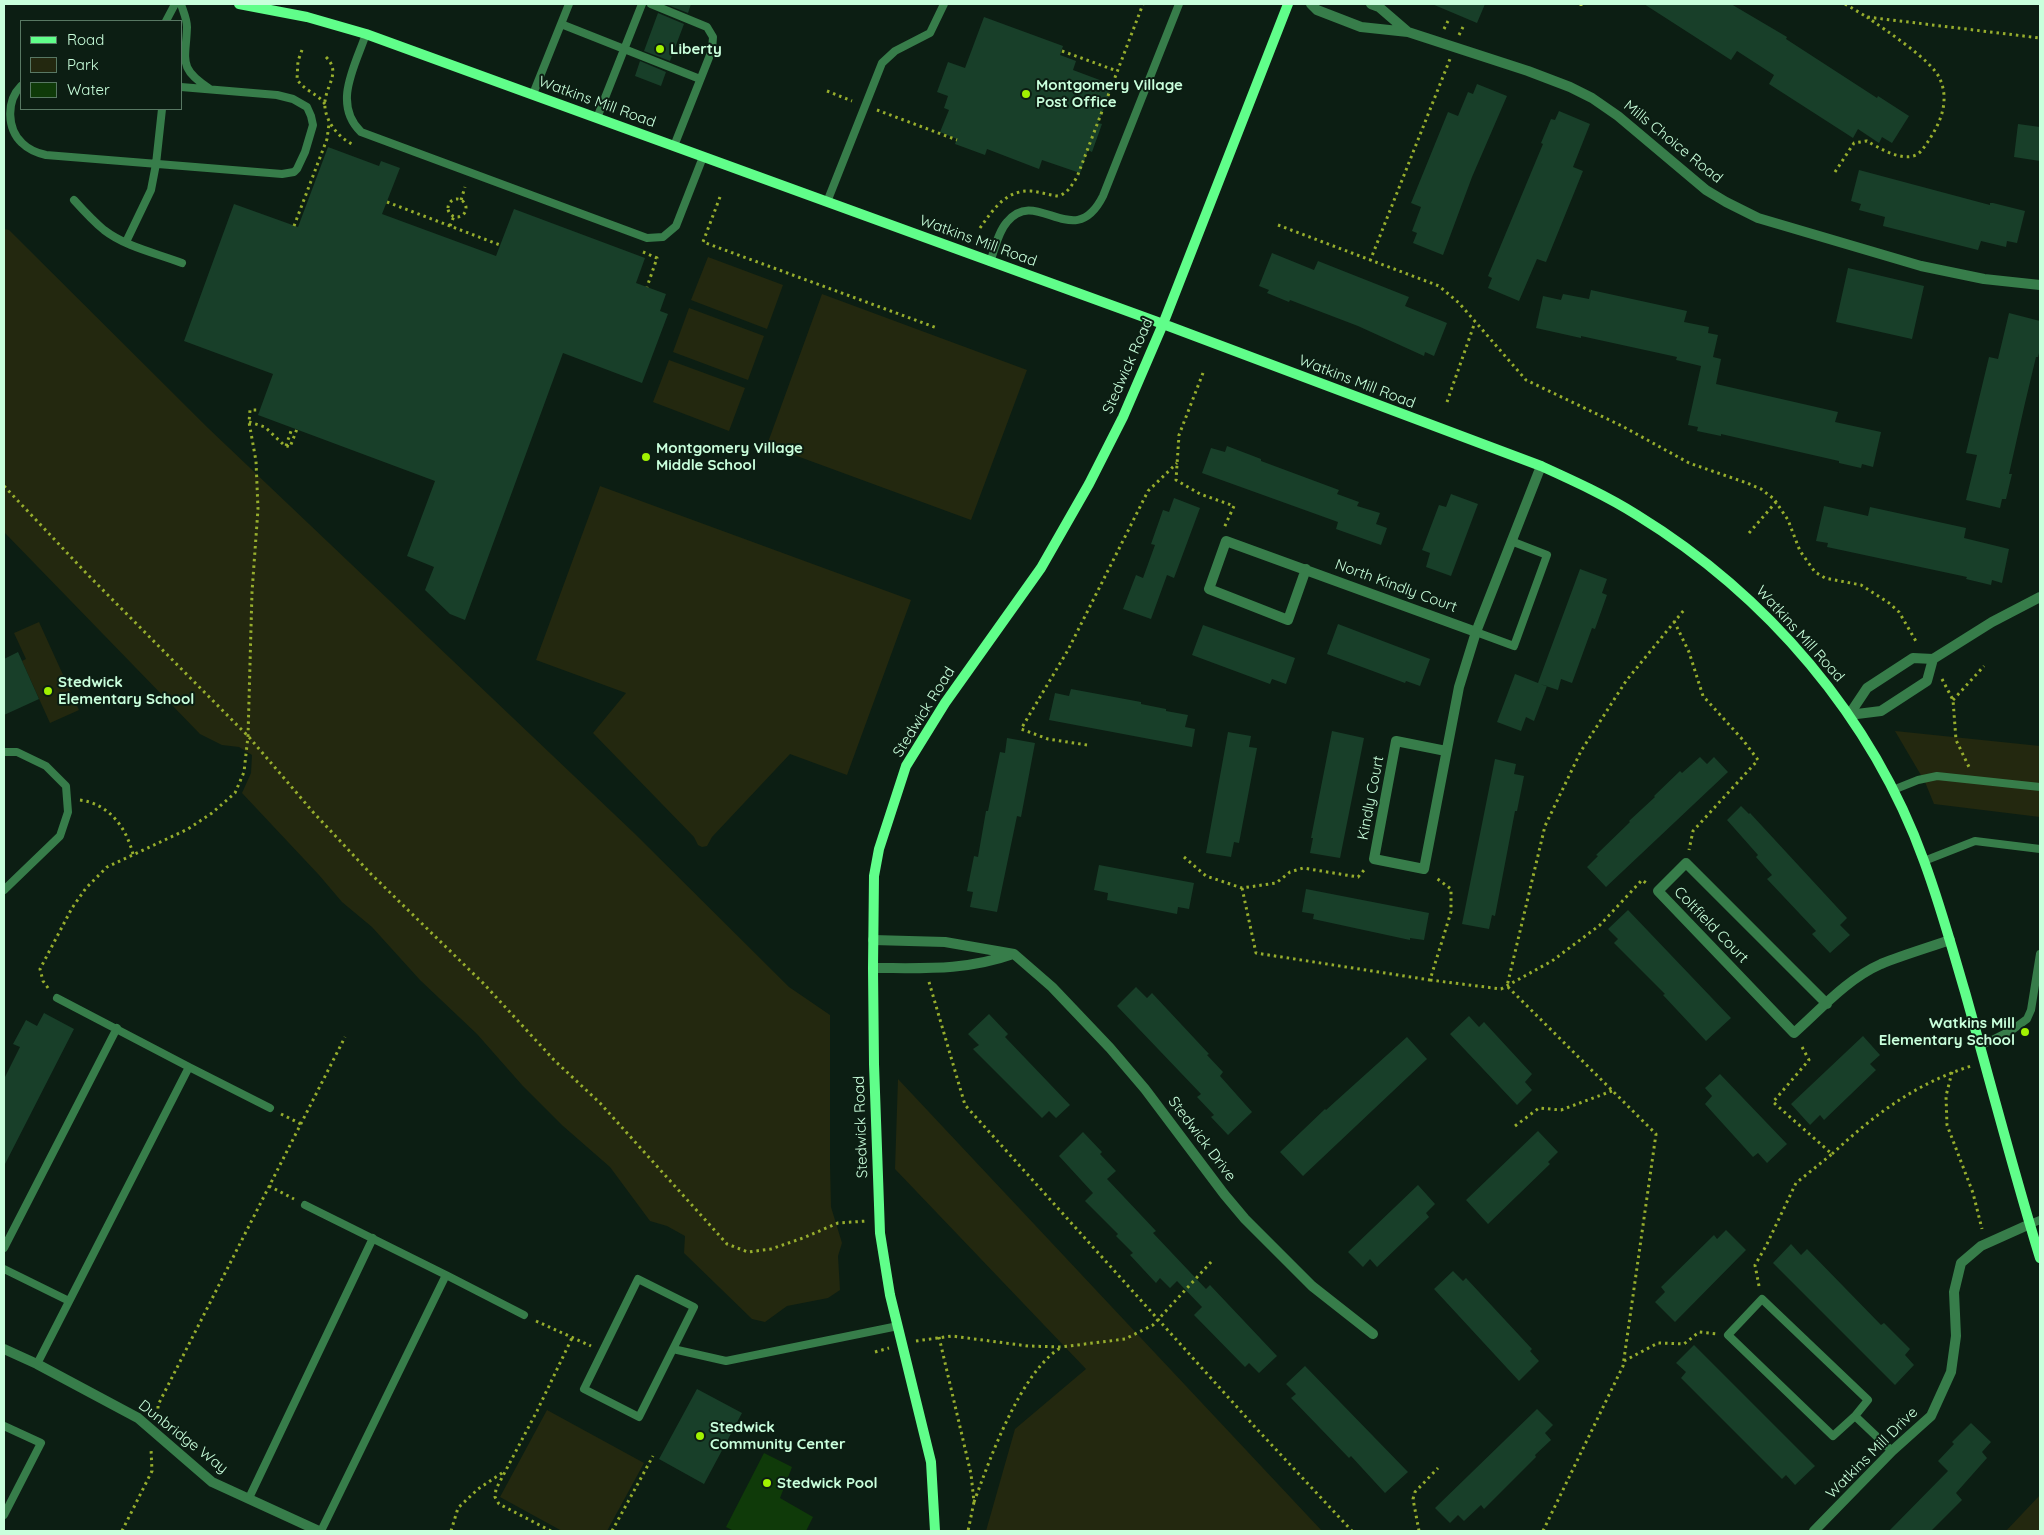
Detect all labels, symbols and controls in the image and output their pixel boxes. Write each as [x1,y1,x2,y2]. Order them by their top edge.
legend [20,20,182,110]
text: Road [67,30,104,49]
place label: Liberty [670,40,722,58]
marker: Liberty [654,43,666,55]
text: Park [67,55,99,74]
street label: Watkins Mill Road [536,72,658,132]
place label: Montgomery Village Post Office [1036,76,1183,111]
text: Water [67,80,110,99]
marker: Montgomery Village Post Office [1020,88,1032,100]
street label: Mills Choice Road [1620,97,1726,187]
street label: Watkins Mill Road [917,211,1039,271]
street label: Stedwick Road [1099,315,1157,417]
street label: Watkins Mill Road [1296,351,1418,413]
place label: Montgomery Village Middle School [656,439,803,474]
marker: Montgomery Village Middle School [640,451,652,463]
street label: North Kindly Court [1332,556,1460,616]
street label: Watkins Mill Road [1752,582,1848,686]
street label: Stedwick Road [889,664,959,760]
place label: Stedwick Elementary School [58,673,194,708]
marker: Stedwick Elementary School [42,685,54,697]
street label: Kindly Court [1354,754,1388,842]
street label: Coltfield Court [1670,883,1752,967]
place label: Watkins Mill Elementary School [1879,1014,2015,1049]
marker: Watkins Mill Elementary School [2019,1026,2031,1038]
street label: Stedwick Road [850,1075,872,1179]
street label: Stedwick Drive [1164,1093,1240,1185]
street label: Dunbridge Way [135,1396,231,1478]
street label: Watkins Mill Drive [1822,1403,1922,1503]
place label: Stedwick Community Center [710,1418,845,1453]
marker: Stedwick Community Center [694,1430,706,1442]
place label: Stedwick Pool [777,1474,878,1492]
marker: Stedwick Pool [761,1477,773,1489]

